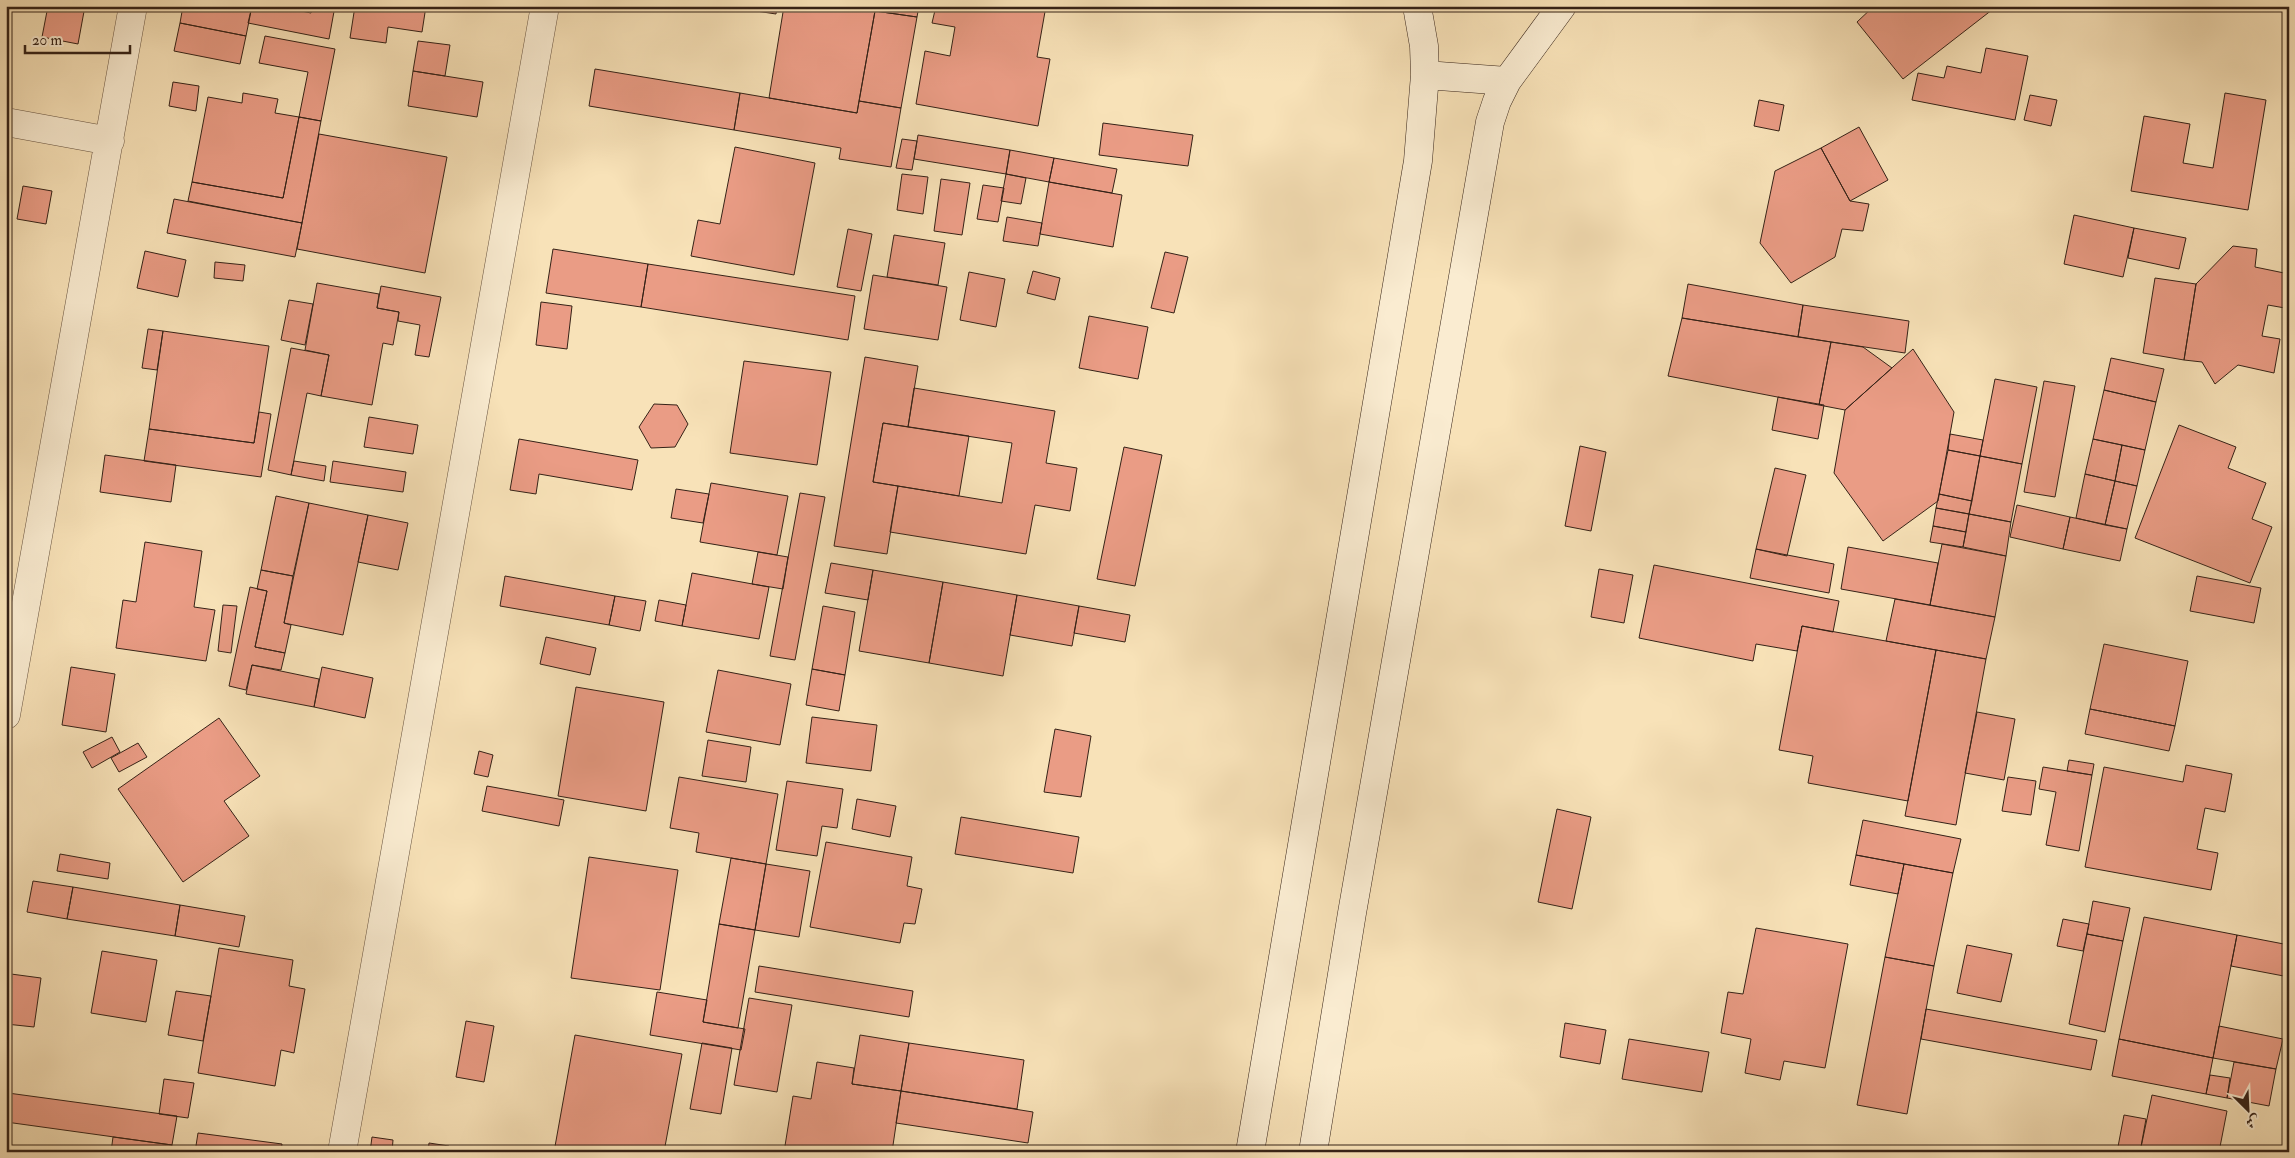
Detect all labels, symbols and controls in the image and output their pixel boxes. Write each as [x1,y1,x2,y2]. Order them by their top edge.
scale bar [25,22,130,54]
text: 20 m [32,31,62,50]
north arrow [2222,1086,2272,1136]
text: ش [2243,1111,2263,1132]

